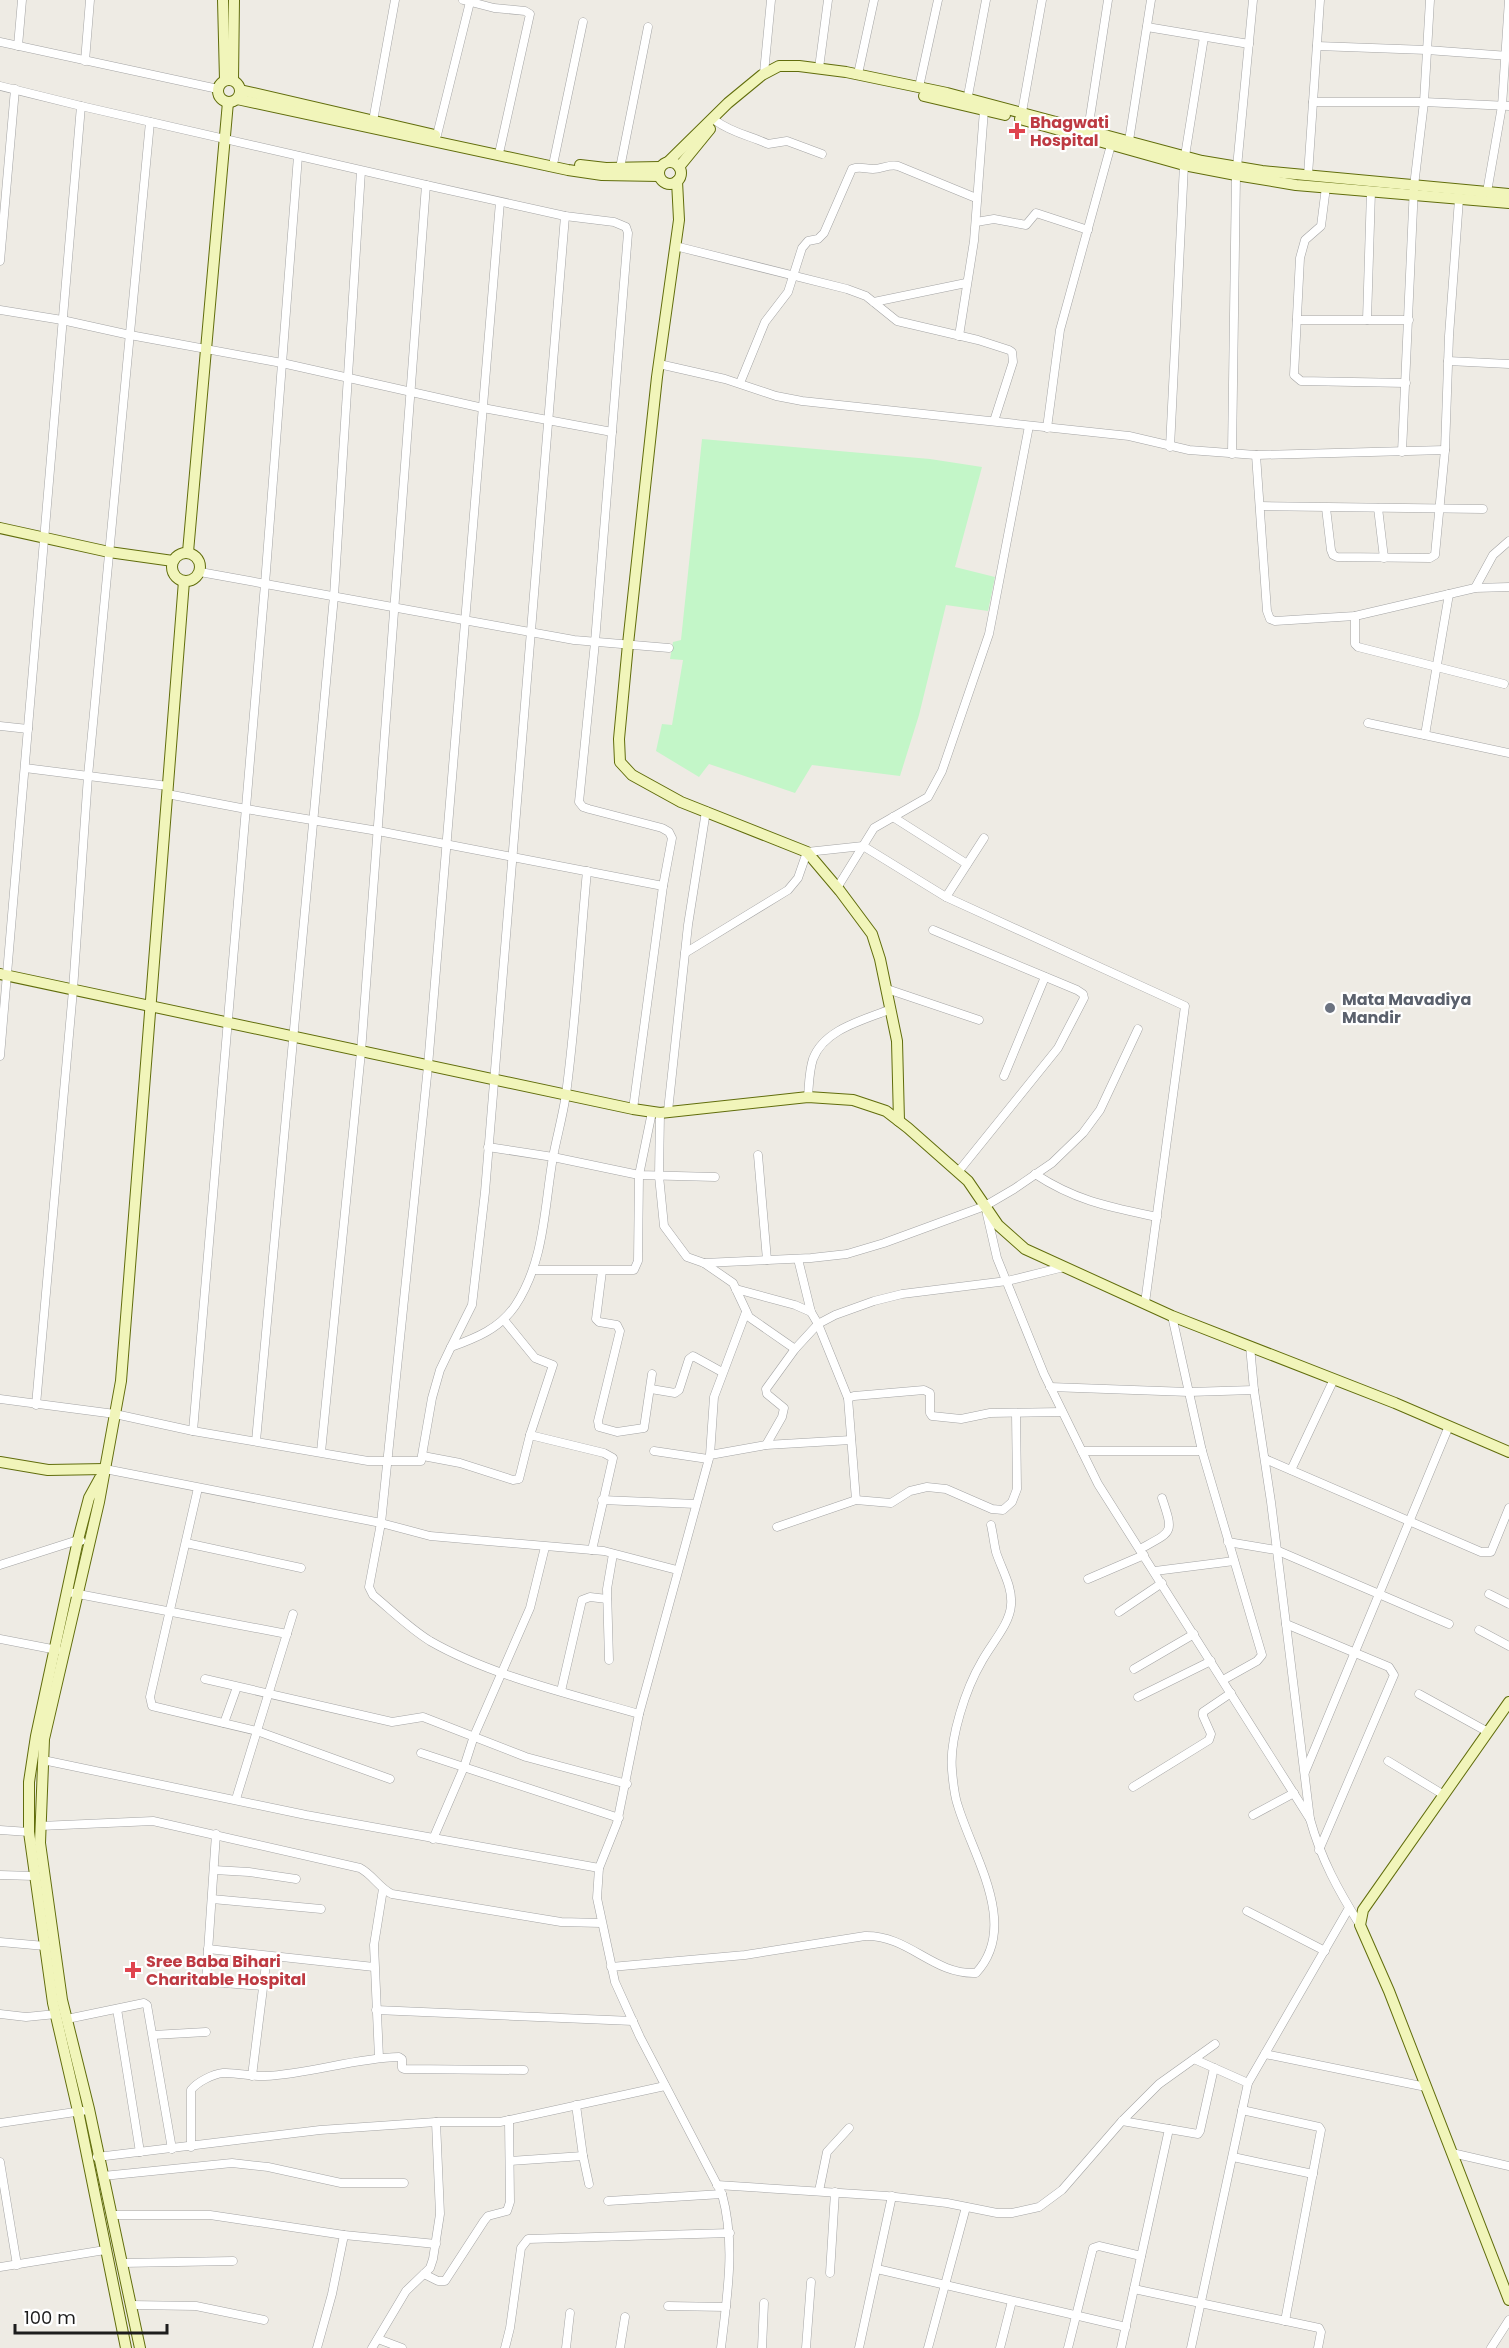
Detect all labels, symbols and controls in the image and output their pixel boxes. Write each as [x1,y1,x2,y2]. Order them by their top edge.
place label: Bhagwati Hospital [1030,111,1109,152]
marker: Bhagwati Hospital [1008,122,1026,140]
place label: Mata Mavadiya Mandir [1342,988,1471,1029]
marker: Mata Mavadiya Mandir [1323,1001,1337,1015]
place label: Sree Baba Bihari Charitable Hospital [146,1950,306,1991]
marker: Sree Baba Bihari Charitable Hospital [124,1961,142,1979]
scale bar [15,2297,166,2335]
text: 100 m [24,2305,76,2330]

